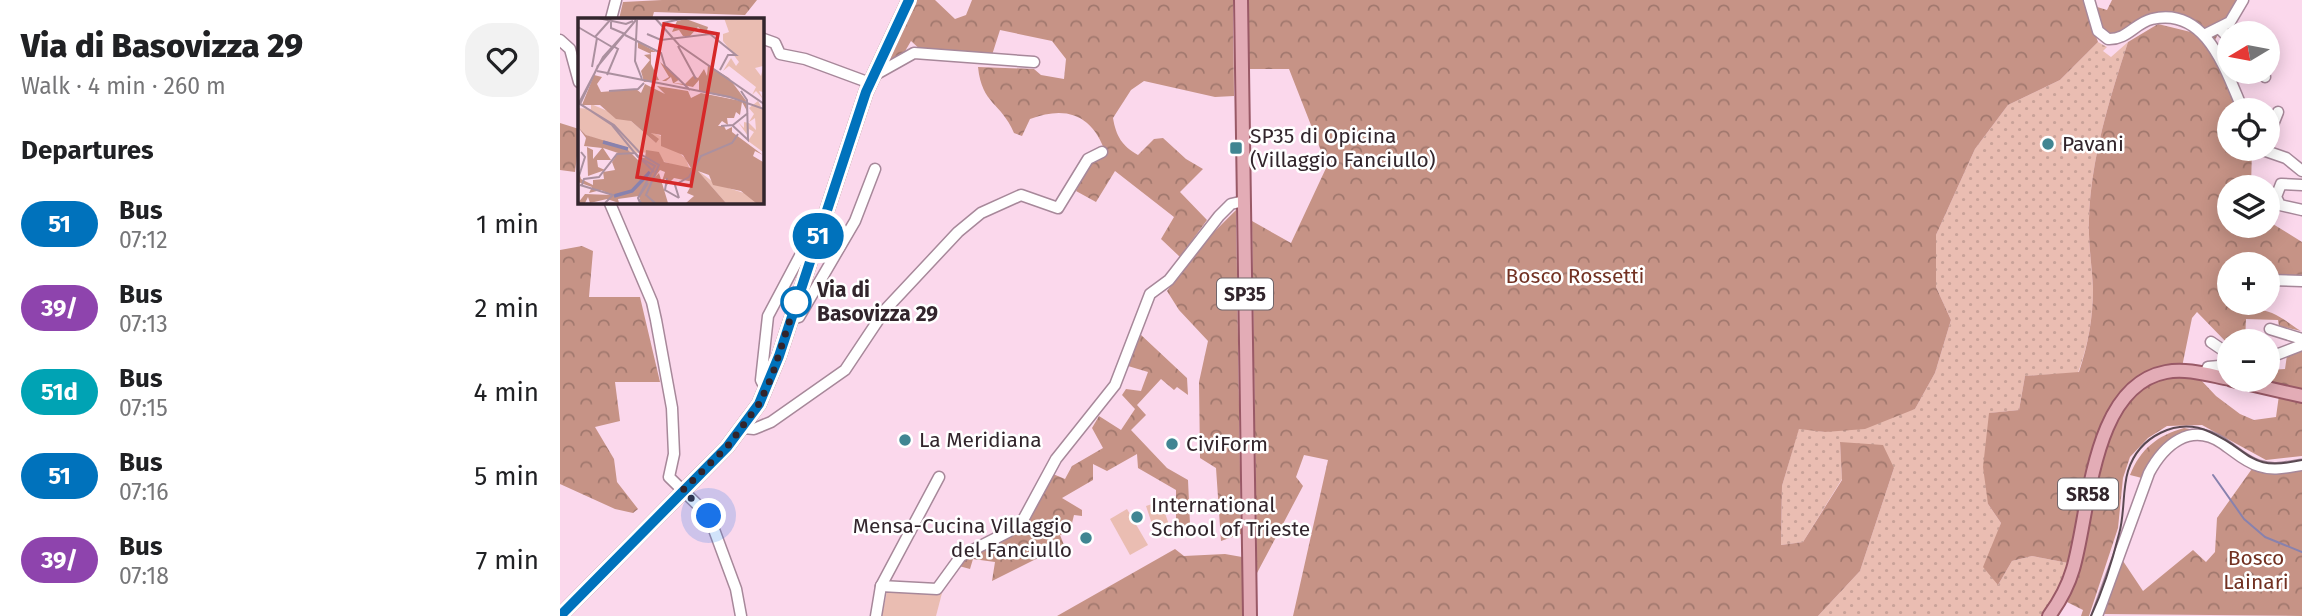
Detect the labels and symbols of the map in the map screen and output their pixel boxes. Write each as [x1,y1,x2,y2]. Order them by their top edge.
inset map [578,18,763,203]
north arrow [2217,21,2280,84]
place label: SP35 di Opicina (Villaggio Fanciullo) [1250,123,1436,173]
place label: Pavani [2062,131,2124,157]
marker: Pavani [2040,136,2056,152]
marker: SP35 di Opicina (Villaggio Fanciullo) [1228,140,1244,156]
line badge: 51 [786,213,850,259]
park label: Bosco Rossetti [1506,263,1644,289]
place label: Via di Basovizza 29 [816,277,938,327]
road number: SP35 [1217,278,1273,310]
marker: Via di Basovizza 29 [781,287,811,317]
place label: La Meridiana [919,427,1042,453]
place label: CiviForm [1186,431,1268,457]
marker: La Meridiana [897,432,913,448]
marker: CiviForm [1164,436,1180,452]
road number: SR58 [2058,478,2118,509]
place label: International School of Trieste [1151,492,1310,542]
your location [691,498,726,533]
marker: International School of Trieste [1129,509,1145,525]
place label: Mensa-Cucina Villaggio del Fanciullo [853,513,1072,563]
marker: Mensa-Cucina Villaggio del Fanciullo [1078,530,1094,546]
park label: Bosco Lainari [2223,545,2289,595]

